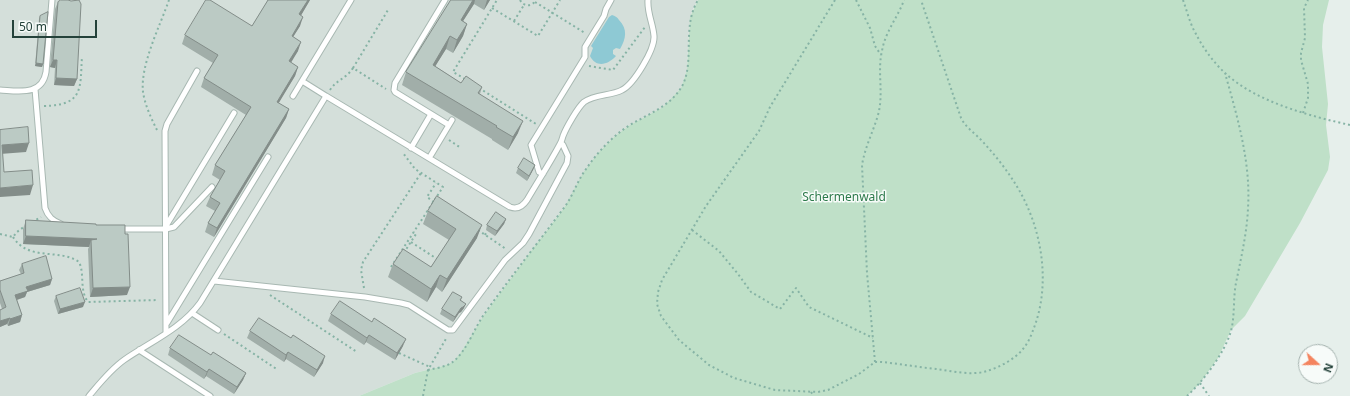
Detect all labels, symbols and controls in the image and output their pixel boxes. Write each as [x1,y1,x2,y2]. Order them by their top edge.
scale bar [14,12,99,38]
text: 50 m [19,18,47,35]
park label: Schermenwald [802,191,886,205]
north arrow [1298,344,1338,384]
text: N [1320,361,1337,375]

